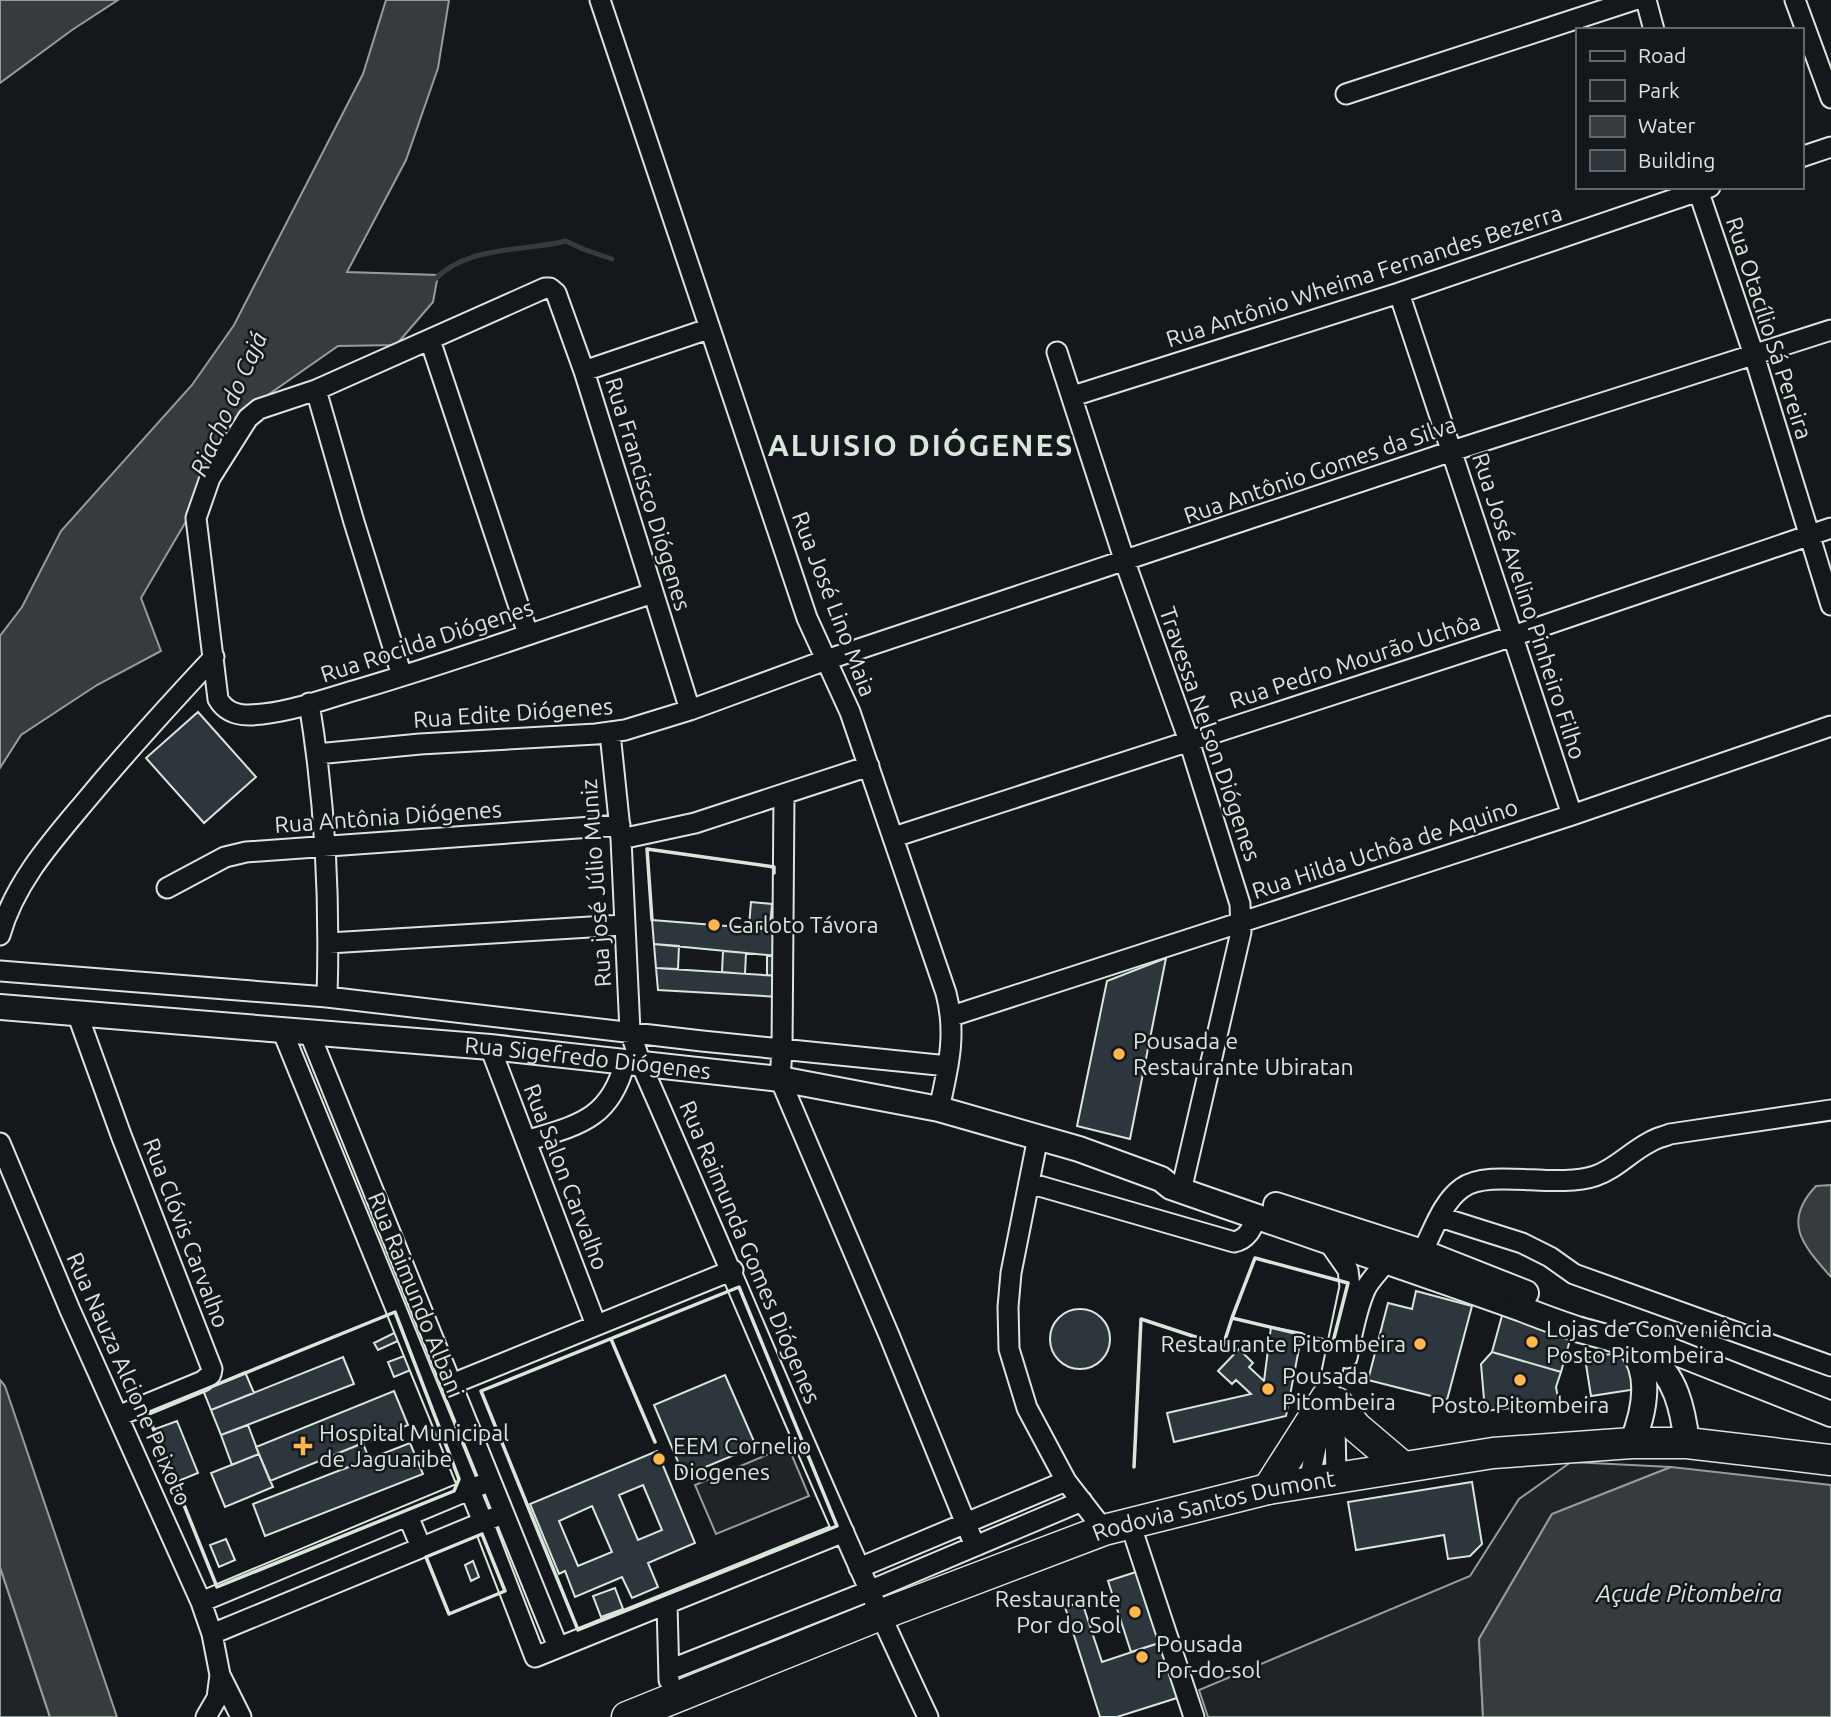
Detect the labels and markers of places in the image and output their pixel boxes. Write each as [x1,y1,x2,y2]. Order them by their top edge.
place label: Carloto Távora [728,912,879,937]
marker: Carloto Távora [706,917,722,933]
place label: Pousada e Restaurante Ubiratan [1133,1028,1354,1079]
marker: Pousada e Restaurante Ubiratan [1111,1046,1127,1062]
place label: Lojas de Conveniência Posto Pitombeira [1546,1316,1772,1367]
place label: Restaurante Pitombeira [1161,1331,1406,1356]
marker: Lojas de Conveniência Posto Pitombeira [1524,1334,1540,1350]
marker: Restaurante Pitombeira [1412,1336,1428,1352]
place label: Pousada Pitombeira [1282,1363,1396,1414]
marker: Posto Pitombeira [1512,1372,1528,1388]
marker: Pousada Pitombeira [1260,1381,1276,1397]
place label: Posto Pitombeira [1431,1392,1609,1417]
place label: Hospital Municipal de Jaguaribe [319,1420,509,1471]
place label: EEM Cornelio Diogenes [673,1433,811,1484]
marker: Hospital Municipal de Jaguaribe [293,1436,313,1456]
marker: EEM Cornelio Diogenes [651,1451,667,1467]
place label: Restaurante Por do Sol [995,1586,1121,1637]
marker: Restaurante Por do Sol [1127,1604,1143,1620]
place label: Pousada Por-do-sol [1156,1631,1261,1682]
marker: Pousada Por-do-sol [1134,1649,1150,1665]

